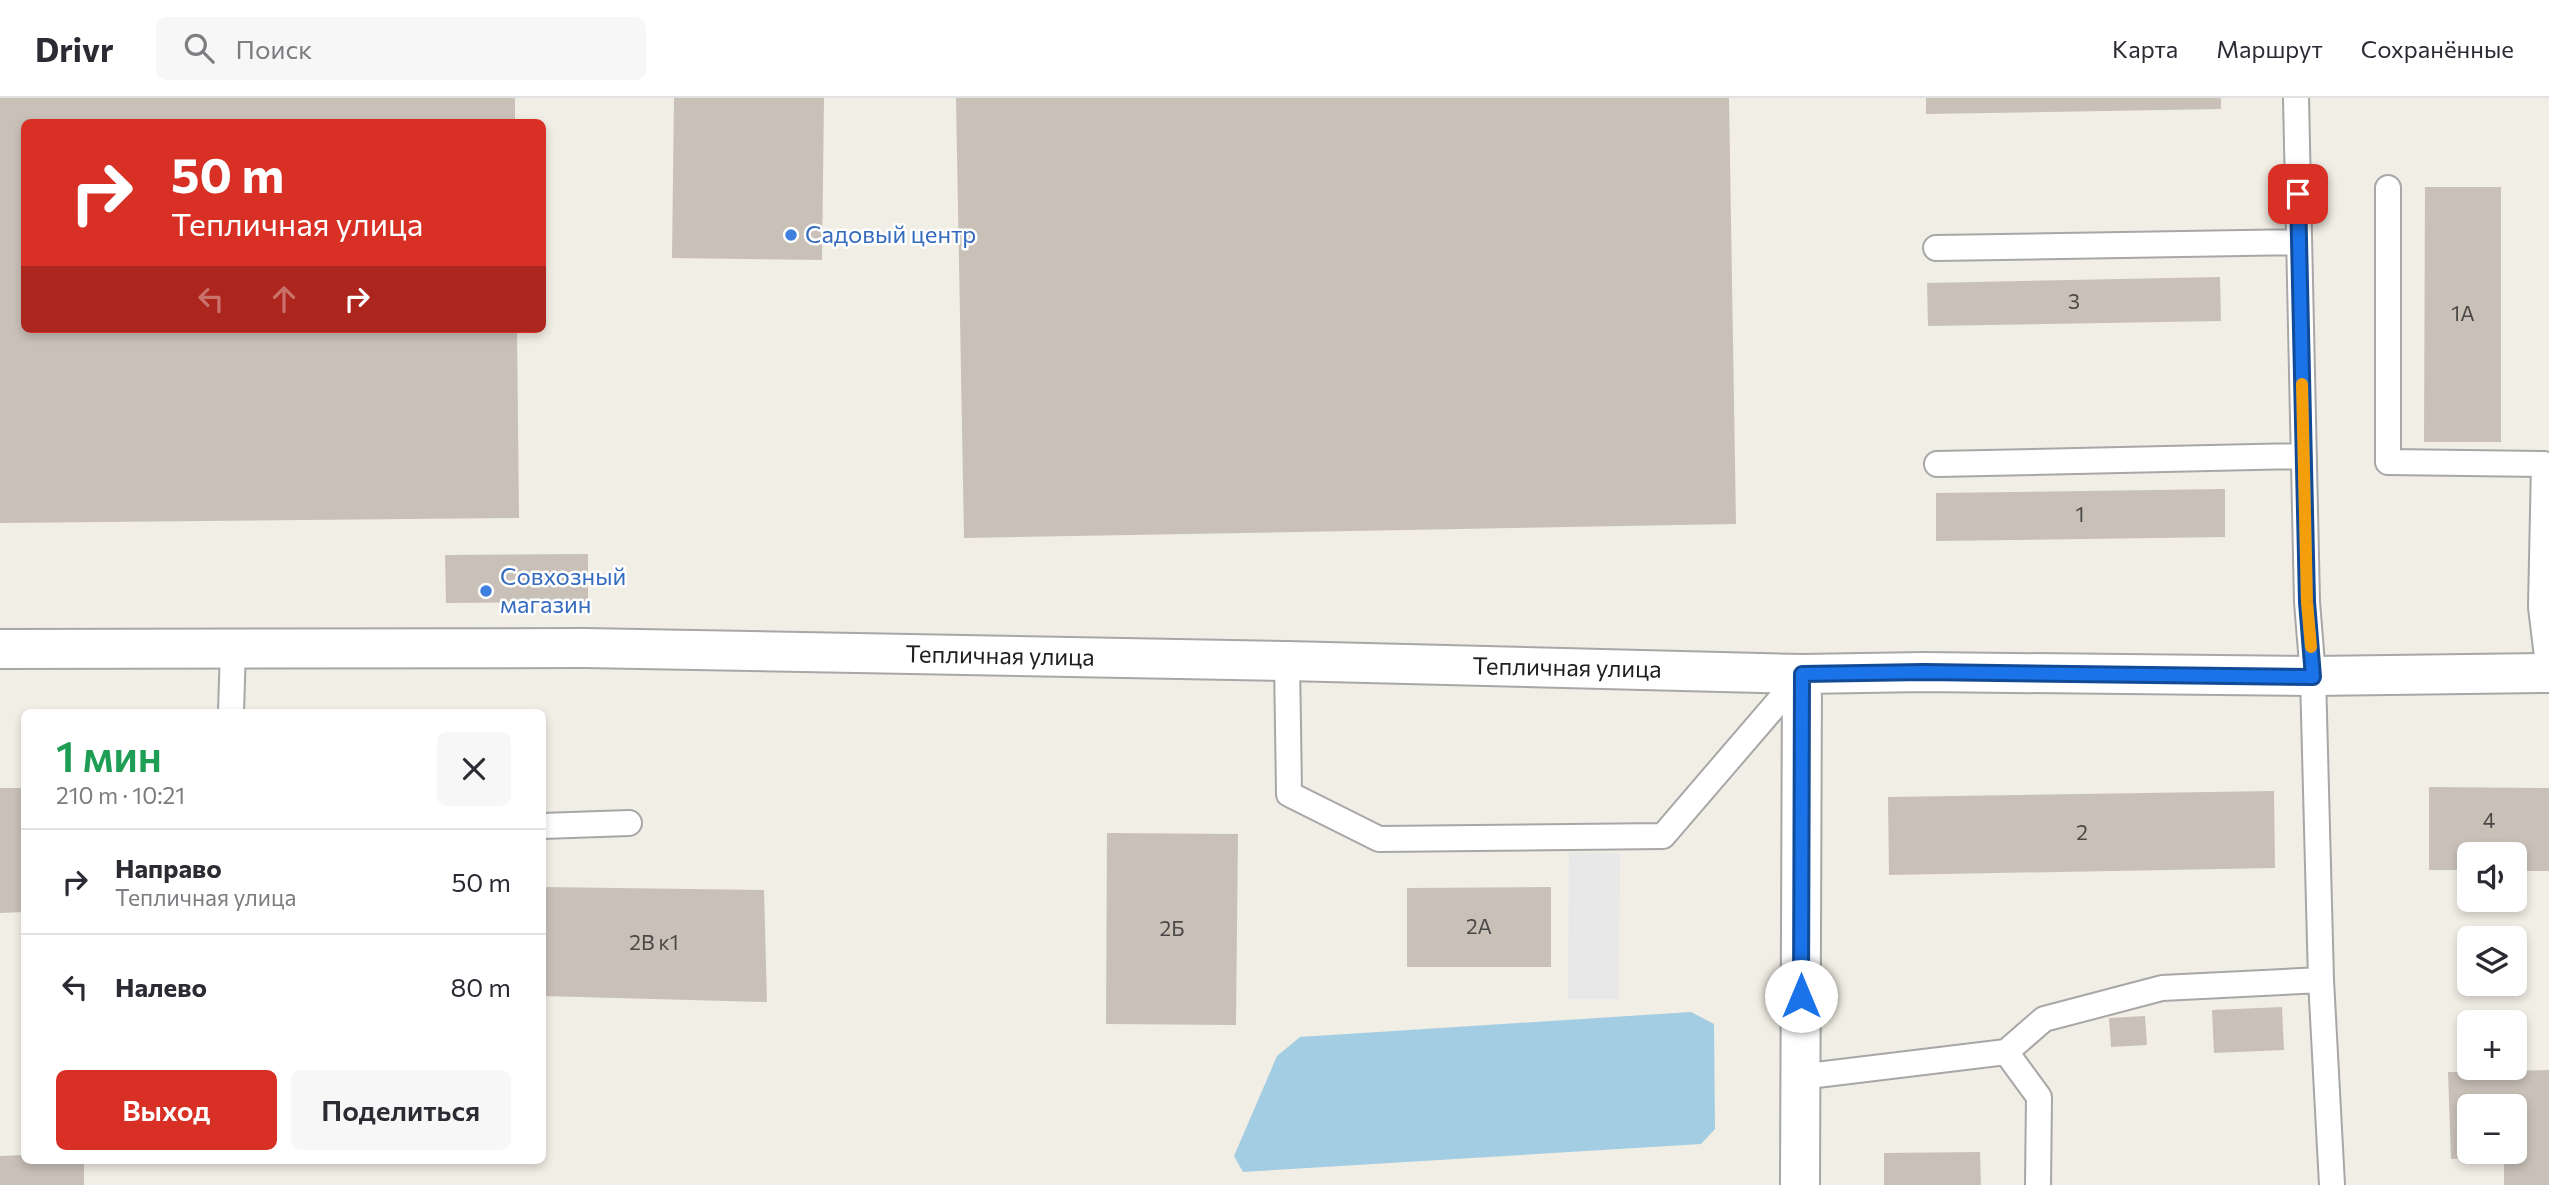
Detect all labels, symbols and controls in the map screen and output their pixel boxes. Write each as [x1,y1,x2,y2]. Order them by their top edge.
search box [156,17,646,80]
text: Drivr [35,28,114,69]
icon: search [180,29,218,67]
text: Поиск [236,33,312,64]
text: Карта [2112,34,2178,63]
text: Маршрут [2216,34,2323,63]
text: Сохранённые [2361,34,2514,63]
text: 50 m [171,143,284,203]
icon: right [56,147,147,238]
pin [2268,164,2328,224]
icon: arrive [2279,175,2317,213]
text: Тепличная улица [171,203,423,243]
place label: Садовый центр [805,219,976,248]
marker: Садовый центр [783,227,799,243]
icon: left [192,280,230,318]
icon: ahead [265,280,303,318]
icon: right [338,280,376,318]
house number: 3 [2068,288,2080,313]
house number: 1А [2451,300,2475,325]
house number: 1 [2076,501,2084,526]
place label: Совхозный магазин [500,561,626,618]
marker: Совхозный магазин [478,583,494,599]
street label: Тепличная улица [905,638,1095,671]
street label: Тепличная улица [1472,650,1662,683]
text: 1 мин [56,729,162,781]
button: close [437,732,511,806]
text: 210 m · 10:21 [56,781,185,809]
house number: 4 [2483,807,2496,832]
house number: 2 [2076,819,2088,844]
map controls [2457,842,2527,1164]
button: sound [2457,842,2527,912]
text: Направо [115,852,222,883]
icon: right [56,863,94,901]
text: 50 m [451,866,511,897]
text: Тепличная улица [115,883,296,911]
house number: 2А [1466,913,1492,938]
house number: 2Б [1160,915,1184,940]
button: layers [2457,926,2527,996]
house number: 2В к1 [629,929,679,954]
position arrow [1764,959,1838,1033]
icon: left [56,968,94,1006]
text: Налево [115,971,207,1002]
text: 80 m [451,971,511,1002]
button: + [2457,1010,2527,1080]
button: Выход [56,1070,277,1150]
button: Поделиться [291,1070,511,1150]
button: − [2457,1094,2527,1164]

